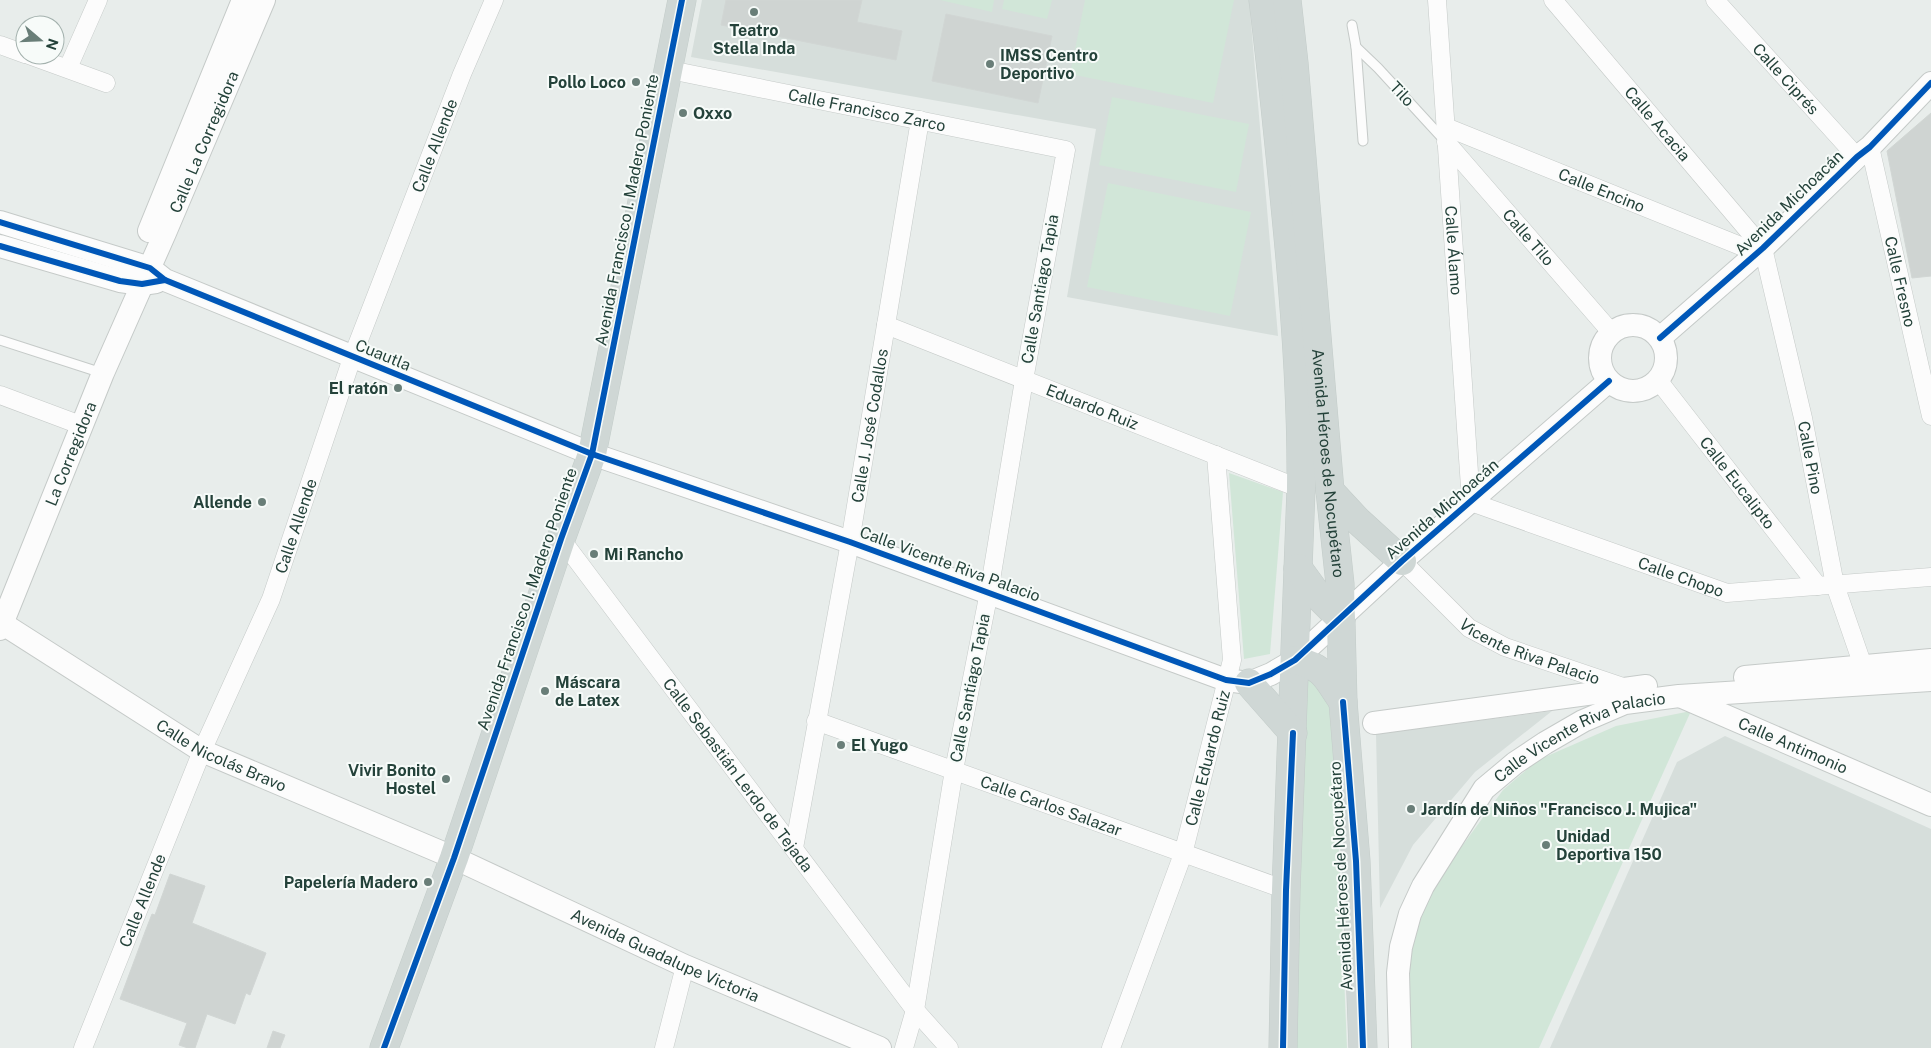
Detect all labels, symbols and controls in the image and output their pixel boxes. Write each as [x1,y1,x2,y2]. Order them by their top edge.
marker: Teatro Stella Inda [748,6,760,18]
north arrow [15,15,65,65]
place label: Teatro Stella Inda [713,21,795,58]
text: N [43,36,62,52]
street label: Calle Ciprés [1749,39,1823,118]
place label: IMSS Centro Deportivo [1000,46,1098,83]
marker: IMSS Centro Deportivo [984,58,996,70]
street label: Calle La Corregidora [165,68,242,216]
place label: Pollo Loco [548,73,626,92]
street label: Avenida Francisco I. Madero Poniente [591,73,663,347]
marker: Pollo Loco [630,76,642,88]
street label: Tilo [1386,78,1418,110]
street label: Calle Acacia [1621,82,1695,165]
street label: Calle Francisco Zarco [787,85,948,135]
street label: Calle Allende [408,96,461,195]
place label: Oxxo [693,104,732,123]
marker: Oxxo [677,107,689,119]
street label: Avenida Michoacán [1731,146,1847,260]
street label: Calle Encino [1556,164,1648,216]
street label: Calle Álamo [1441,205,1466,296]
street label: Calle Tilo [1499,205,1558,269]
street label: Calle Santiago Tapia [1018,213,1062,365]
street label: Calle Fresno [1881,234,1920,329]
street label: Cuautla [352,335,414,375]
street label: Calle J. José Codallos [847,347,891,504]
street label: Avenida Héroes de Nocupétaro [1309,348,1349,579]
place label: El ratón [329,379,388,398]
street label: Eduardo Ruiz [1043,380,1142,434]
marker: El ratón [392,382,404,394]
street label: La Corregidora [41,399,100,509]
street label: Calle Pino [1794,419,1827,496]
street label: Calle Eucalipto [1696,433,1779,532]
street label: Avenida Michoacán [1382,455,1502,563]
street label: Avenida Francisco I. Madero Poniente [473,465,581,733]
street label: Calle Allende [271,476,320,576]
place label: Allende [193,493,252,512]
marker: Allende [256,496,268,508]
street label: Calle Vicente Riva Palacio [857,522,1043,606]
place label: Mi Rancho [604,545,683,564]
marker: Mi Rancho [588,548,600,560]
street label: Calle Chopo [1636,553,1726,601]
street label: Calle Santiago Tapia [946,612,994,764]
street label: Vicente Riva Palacio [1455,614,1602,688]
place label: Máscara de Latex [555,673,620,710]
street label: Calle Sebastián Lerdo de Tejada [659,674,817,875]
marker: Máscara de Latex [539,685,551,697]
street label: Calle Eduardo Ruiz [1181,688,1234,828]
street label: Calle Vicente Riva Palacio [1490,688,1666,786]
street label: Calle Antimonio [1735,713,1851,777]
street label: Calle Nicolás Bravo [153,715,289,795]
place label: El Yugo [851,736,908,755]
marker: El Yugo [835,739,847,751]
place label: Vivir Bonito Hostel [348,761,436,798]
street label: Avenida Héroes de Nocupétaro [1325,761,1357,991]
street label: Calle Carlos Salazar [978,771,1125,840]
marker: Vivir Bonito Hostel [440,773,452,785]
place label: Jardín de Niños "Francisco J. Mujica" [1421,800,1697,819]
marker: Jardín de Niños "Francisco J. Mujica" [1405,803,1417,815]
place label: Unidad Deportiva 150 [1556,827,1662,864]
marker: Unidad Deportiva 150 [1540,839,1552,851]
street label: Calle Allende [115,851,169,950]
place label: Papelería Madero [284,873,418,892]
marker: Papelería Madero [422,876,434,888]
street label: Avenida Guadalupe Victoria [568,905,762,1006]

